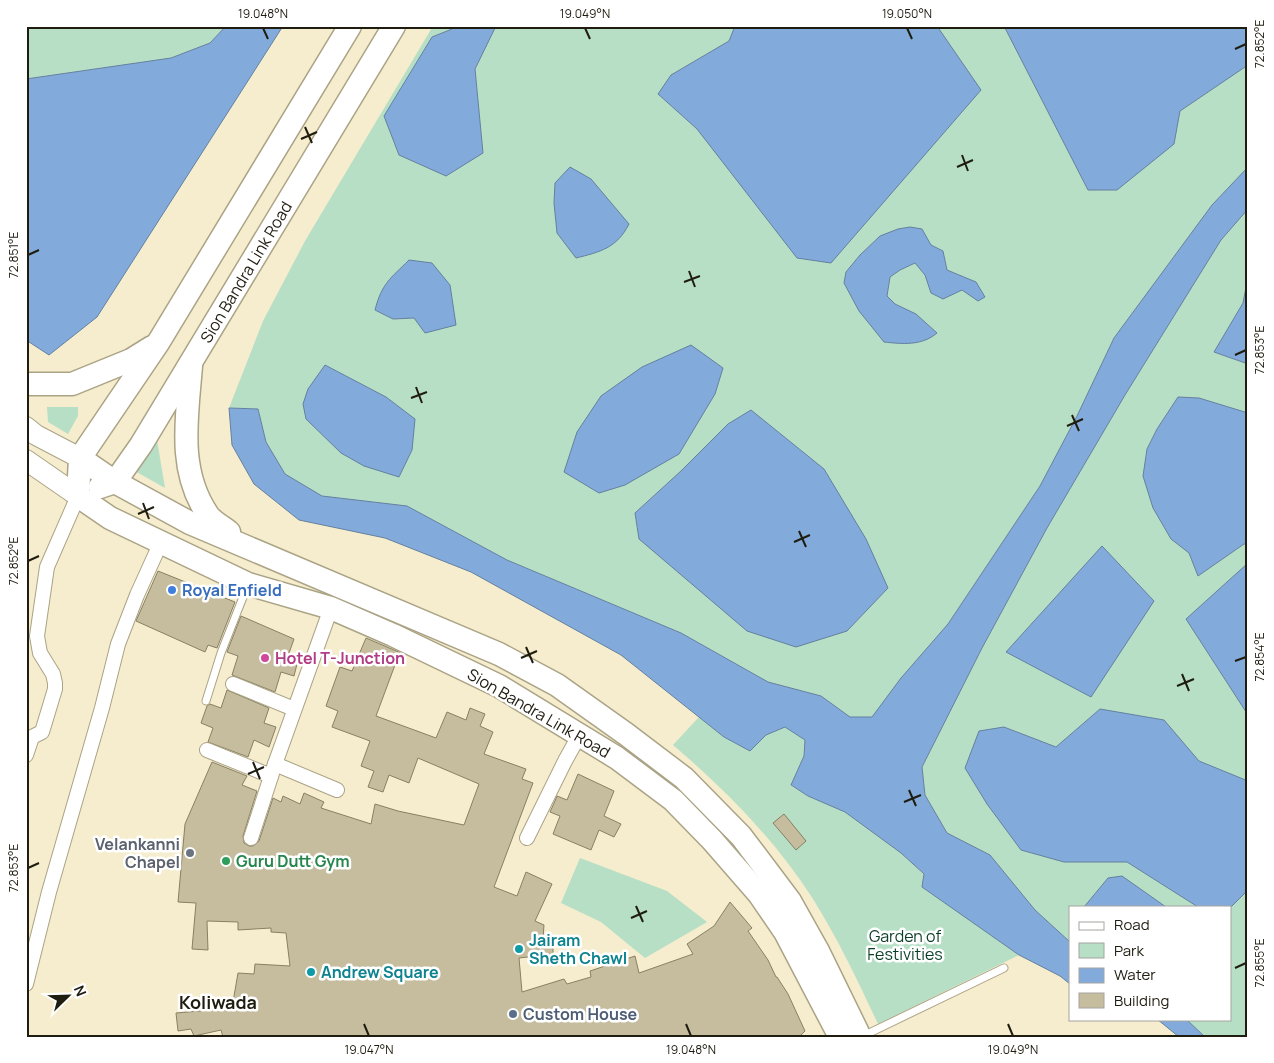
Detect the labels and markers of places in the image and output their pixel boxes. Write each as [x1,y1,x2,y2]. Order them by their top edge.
place label: Royal Enfield [182,579,282,601]
marker: Royal Enfield [166,584,178,596]
place label: Hotel T-Junction [275,647,405,669]
marker: Hotel T-Junction [259,652,271,664]
place label: Velankanni Chapel [95,833,180,873]
marker: Velankanni Chapel [184,847,196,859]
place label: Guru Dutt Gym [236,850,350,872]
marker: Guru Dutt Gym [220,855,232,867]
place label: Jairam Sheth Chawl [529,929,627,969]
marker: Jairam Sheth Chawl [513,943,525,955]
place label: Andrew Square [321,961,439,983]
marker: Andrew Square [305,966,317,978]
place label: Custom House [523,1003,638,1025]
marker: Custom House [507,1008,519,1020]

